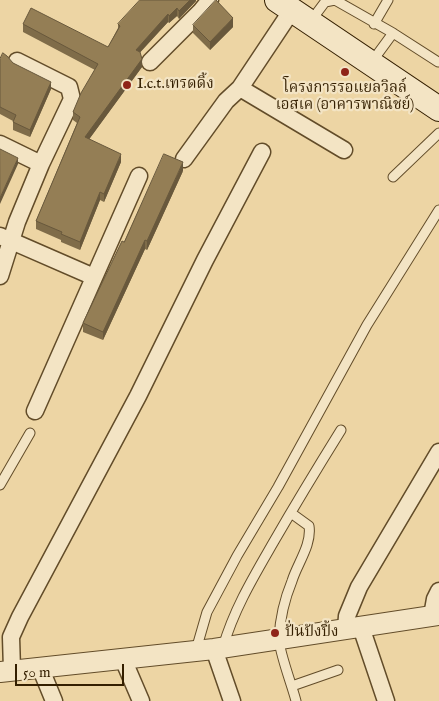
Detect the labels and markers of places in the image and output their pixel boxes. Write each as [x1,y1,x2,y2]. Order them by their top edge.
marker: โครงการรอแยลวิลล์ เอสเค (อาคารพาณิชย์) [339,66,351,78]
place label: I.c.t.เทรดดิ้ง [137,76,214,94]
marker: I.c.t.เทรดดิ้ง [121,79,133,91]
place label: โครงการรอแยลวิลล์ เอสเค (อาคารพาณิชย์) [276,80,414,115]
place label: ปั่นปังปิ้ง [285,624,338,642]
marker: ปั่นปังปิ้ง [269,627,281,639]

